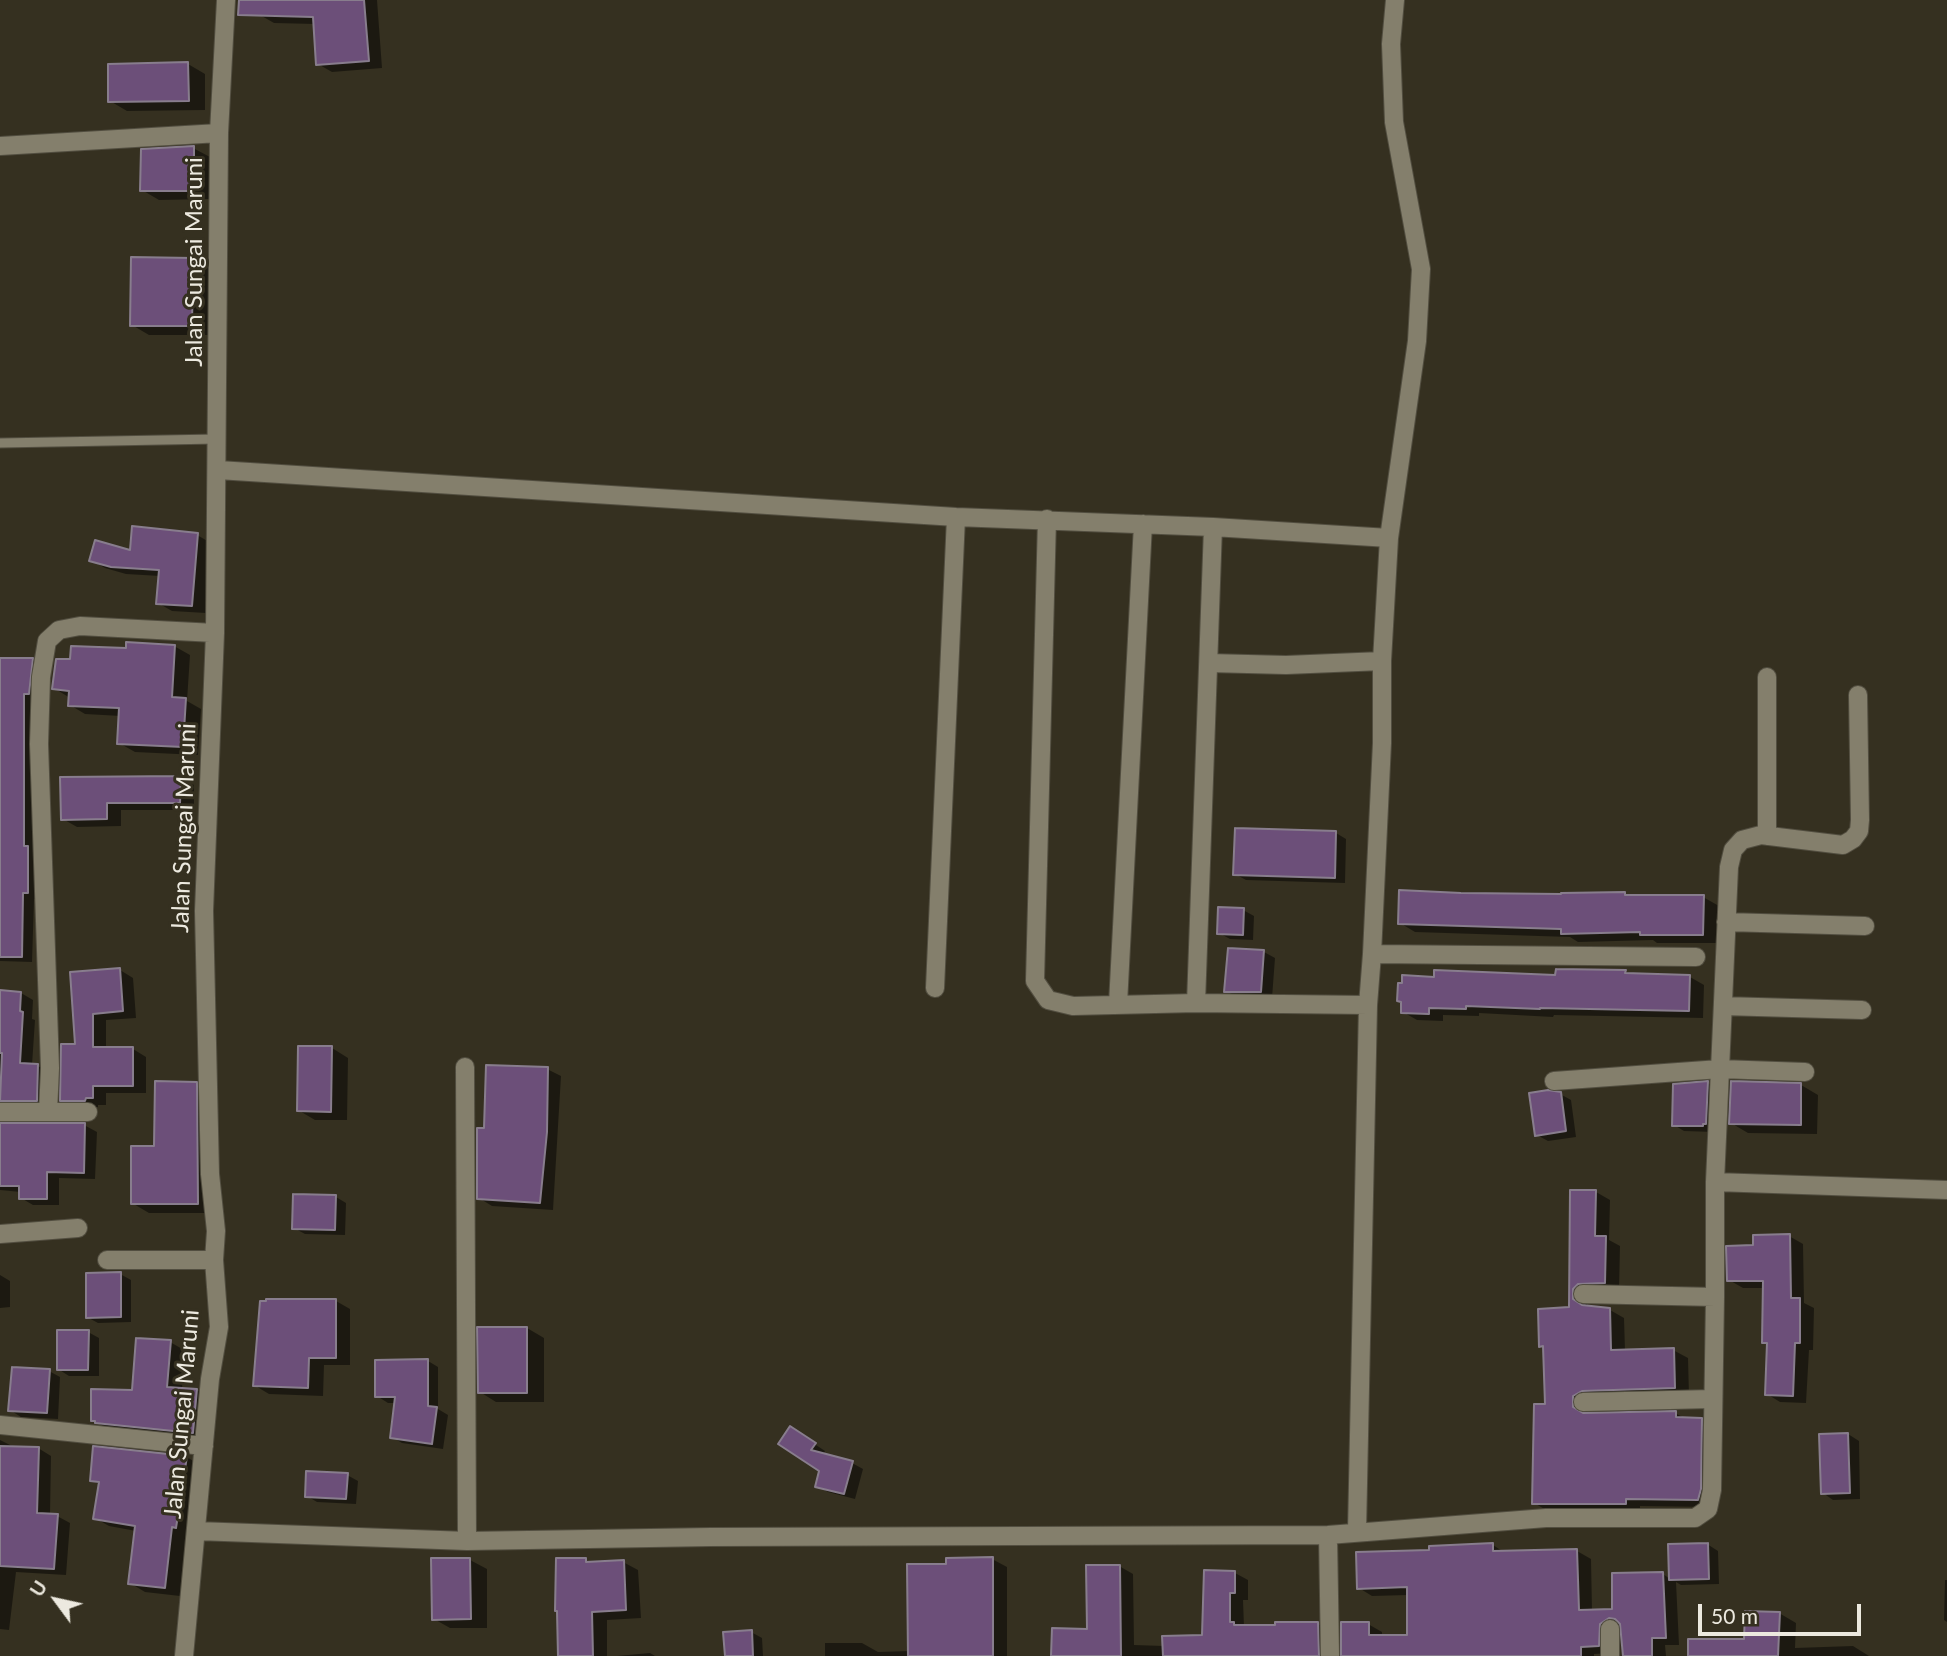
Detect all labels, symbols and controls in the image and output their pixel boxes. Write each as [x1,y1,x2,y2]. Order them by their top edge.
street label: Jalan Sungai Maruni [180,157,208,367]
street label: Jalan Sungai Maruni [166,723,202,933]
street label: Jalan Sungai Maruni [159,1308,205,1520]
north arrow [21,1565,91,1635]
text: U [24,1576,51,1600]
scale bar [1702,1590,1865,1634]
text: 50 m [1711,1603,1758,1628]

